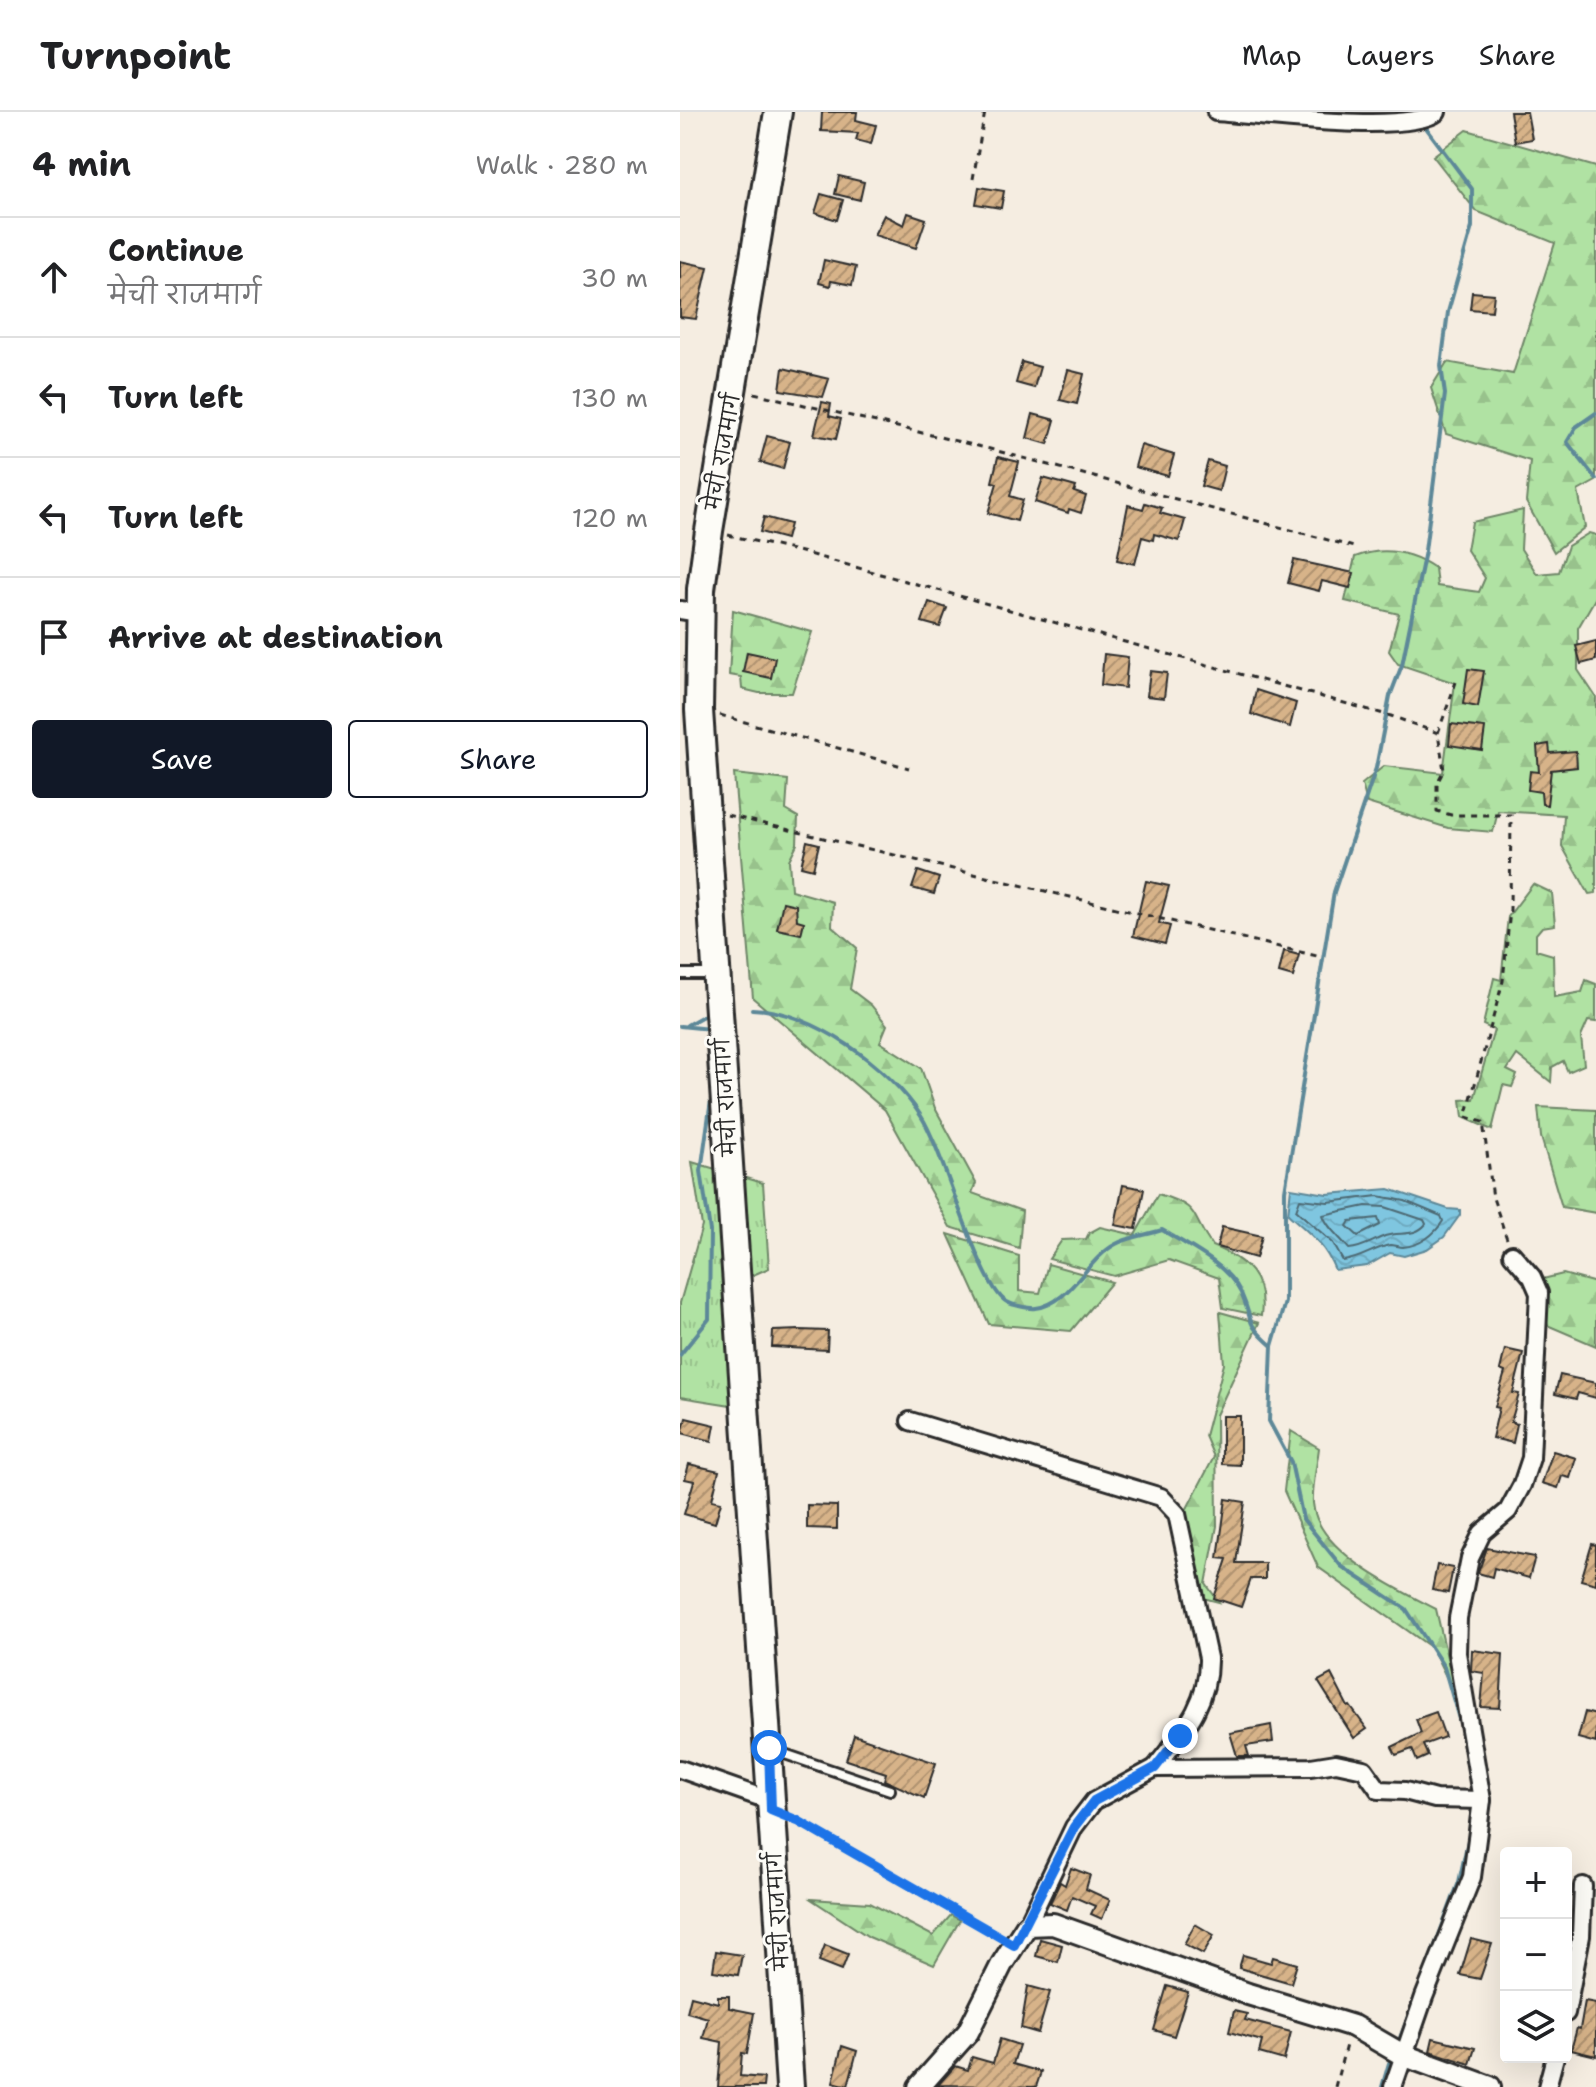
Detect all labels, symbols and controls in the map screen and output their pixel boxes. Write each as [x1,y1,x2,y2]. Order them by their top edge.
text: Turnpoint [40,30,231,81]
text: Map [1242,36,1302,74]
text: Layers [1346,36,1435,74]
text: Share [1479,36,1556,74]
text: 4 min [32,141,131,187]
text: Walk · 280 m [476,147,648,182]
text: Continue [108,230,244,271]
icon: ahead [32,255,76,299]
text: 30 m [581,260,648,295]
text: मेची राजमार्ग [108,277,261,312]
icon: left [32,375,76,419]
text: Turn left [108,377,243,418]
text: 130 m [571,380,648,415]
street label: मेची राजमार्ग [697,390,746,513]
icon: left [32,495,76,539]
text: Turn left [108,497,243,538]
text: 120 m [572,500,648,535]
icon: arrive [32,615,76,659]
text: Arrive at destination [108,617,443,658]
button: Save [32,720,332,798]
button: Share [348,720,648,798]
street label: मेची राजमार्ग [706,1036,743,1158]
route end [1162,1718,1198,1754]
route start [751,1730,787,1766]
map controls [1500,1847,1572,2063]
button: + [1500,1847,1572,1919]
street label: मेची राजमार्ग [758,1850,795,1972]
button: − [1500,1919,1572,1991]
button: layers [1500,1991,1572,2063]

